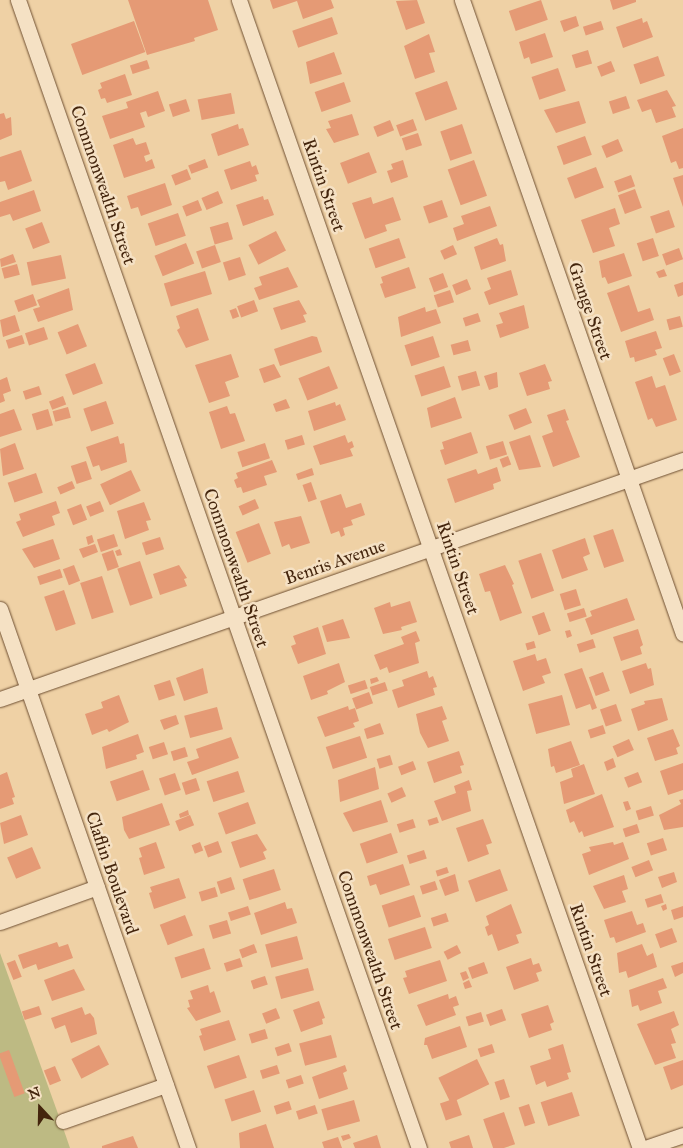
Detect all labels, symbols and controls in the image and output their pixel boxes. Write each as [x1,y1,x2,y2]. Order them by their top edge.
street label: Commonwealth Street [66,103,140,267]
street label: Rintin Street [298,136,350,234]
street label: Grange Street [563,259,617,363]
street label: Commonwealth Street [199,486,273,650]
street label: Rintin Street [432,519,484,617]
street label: Benris Avenue [282,535,388,589]
street label: Claflin Boulevard [81,809,143,937]
street label: Commonwealth Street [333,868,407,1032]
street label: Rintin Street [565,901,617,999]
north arrow [15,1083,65,1133]
text: N [26,1083,43,1104]

